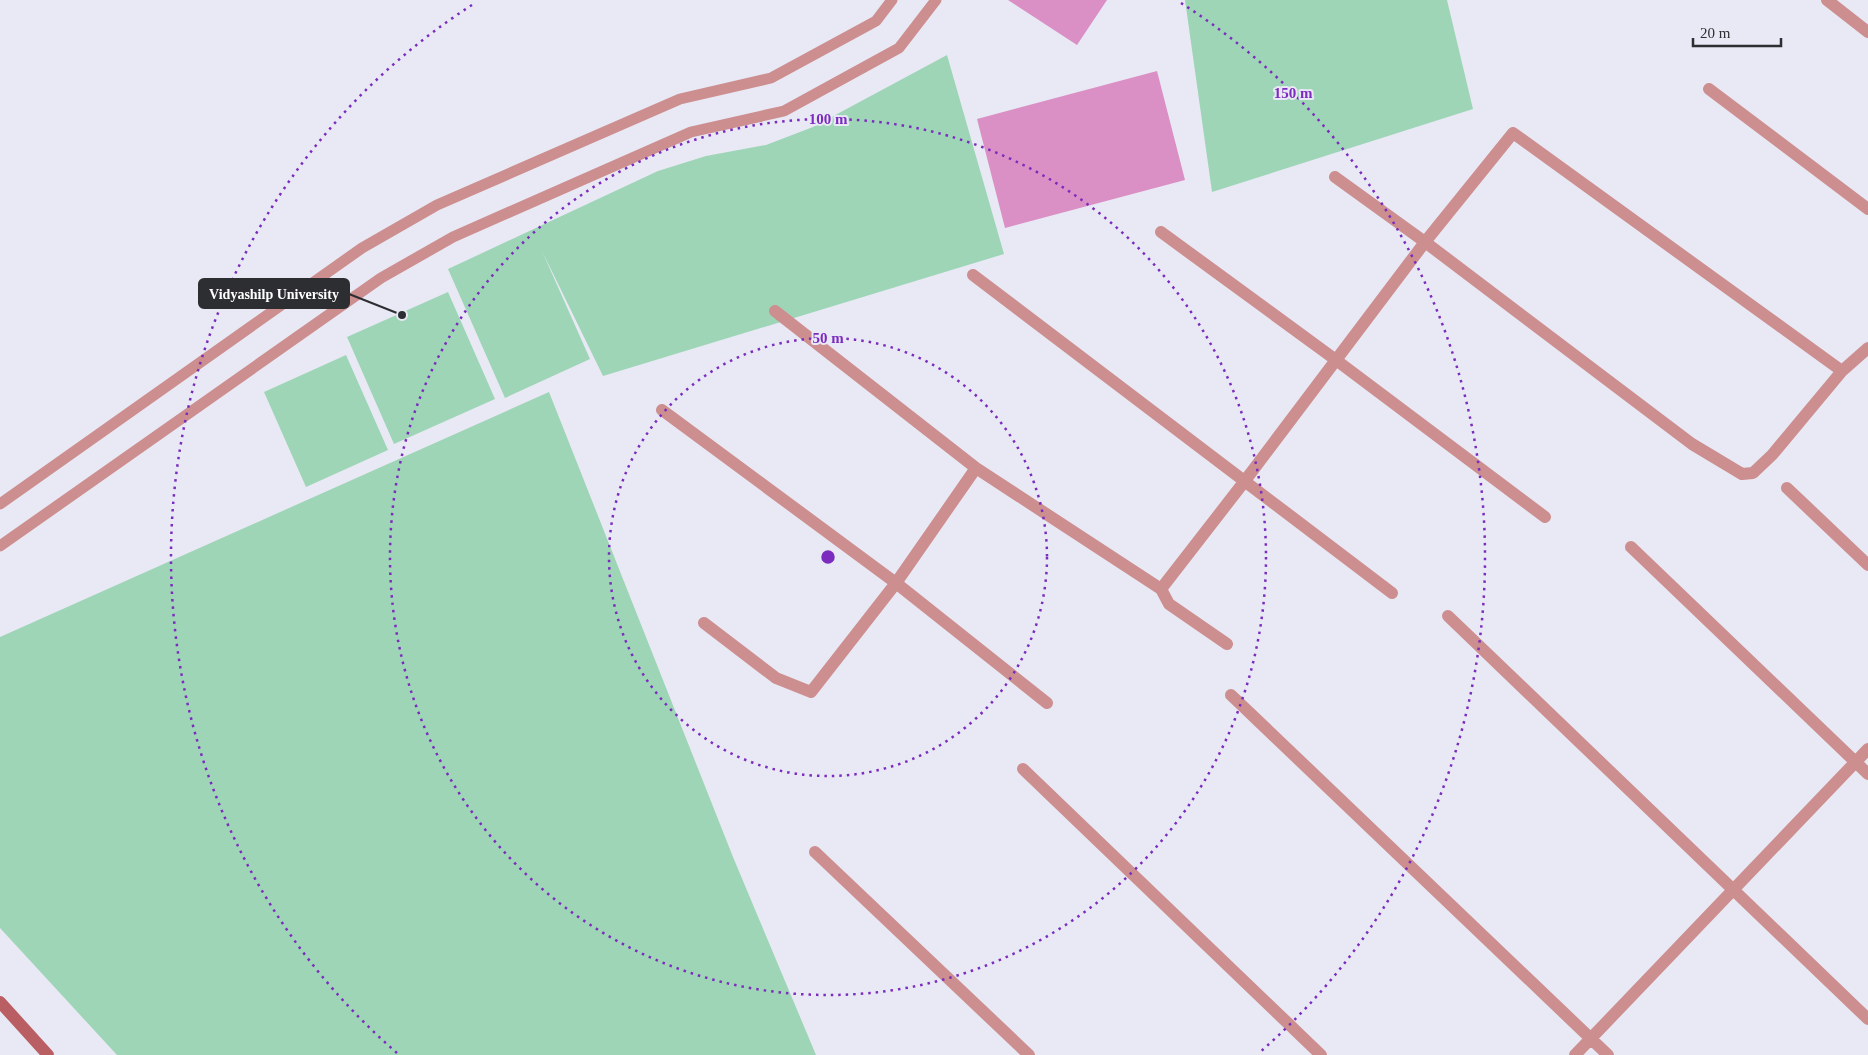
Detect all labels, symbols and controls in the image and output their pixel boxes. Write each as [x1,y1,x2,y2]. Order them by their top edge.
scale bar [1693,15,1780,47]
text: 20 m [1700,25,1731,41]
text: 150 m [1274,85,1313,101]
text: 100 m [809,111,848,127]
callout: Vidyashilp University [199,279,349,308]
text: Vidyashilp University [209,287,339,302]
text: 50 m [812,330,844,346]
centre of rings [819,548,837,566]

